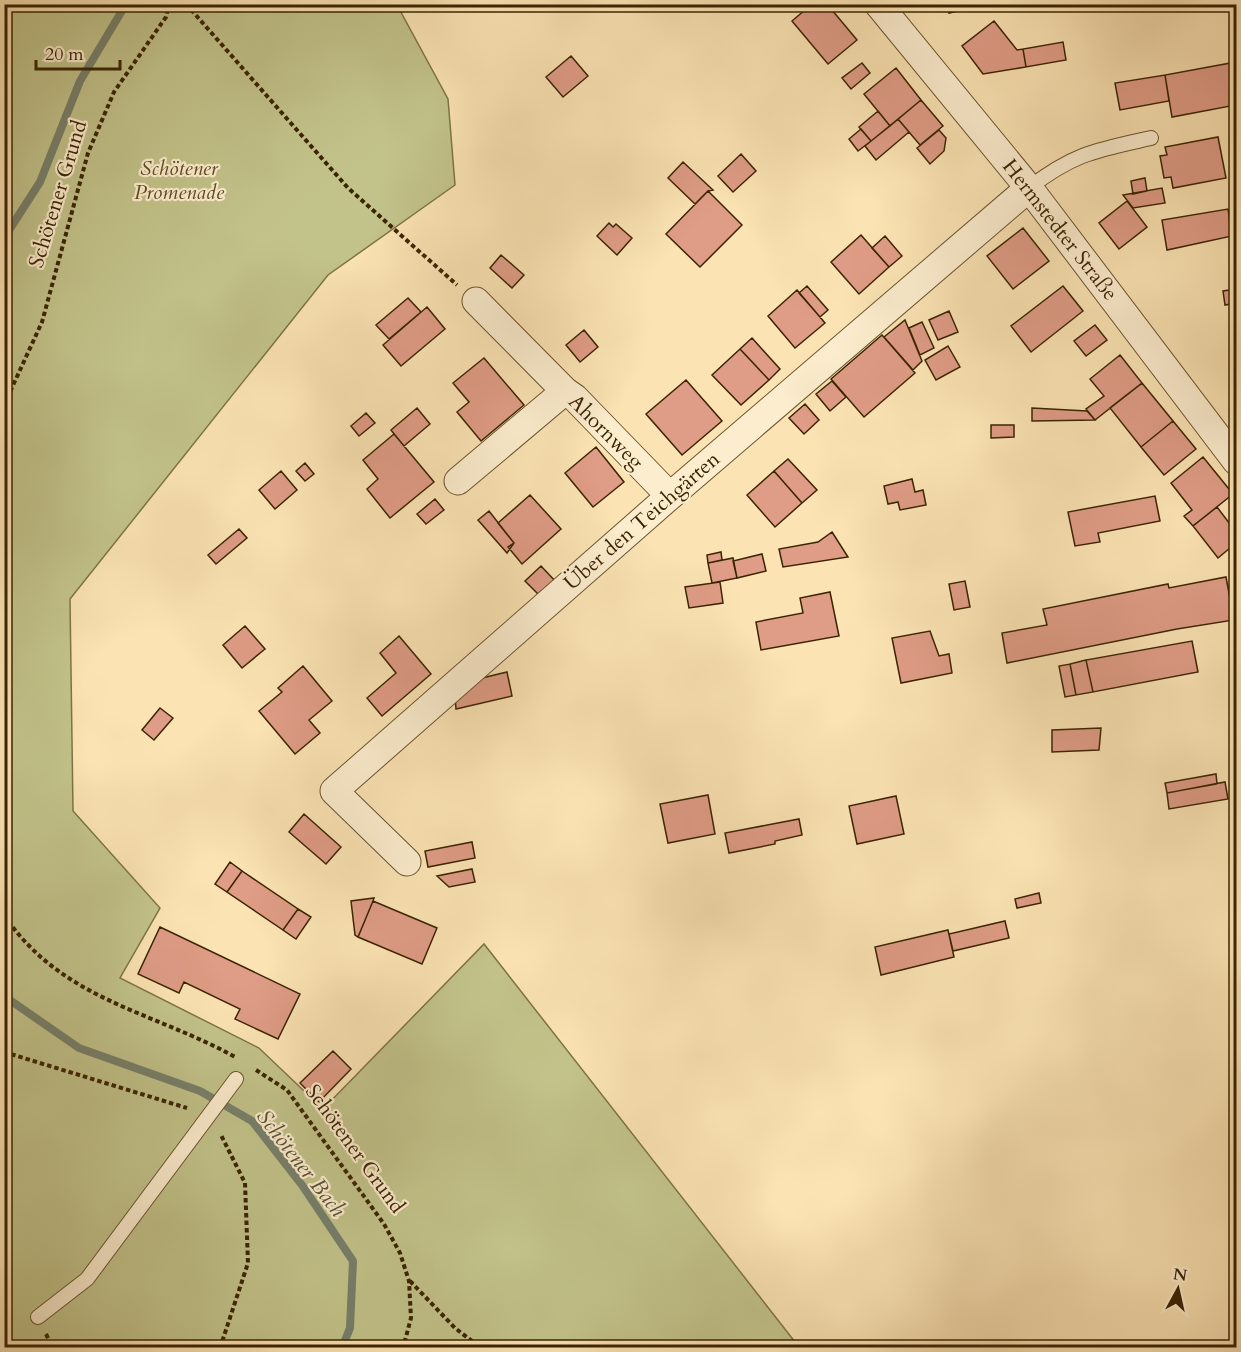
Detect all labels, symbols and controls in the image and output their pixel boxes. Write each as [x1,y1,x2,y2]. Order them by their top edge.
scale bar [36,33,120,71]
text: 20 m [45,42,84,67]
street label: Schötener Grund [22,117,94,271]
street label: Hermstedter Straße [996,153,1124,307]
park label: Schötener Promenade [134,154,225,207]
street label: Ahornweg [562,388,650,476]
street label: Über den Teichgärten [558,445,726,597]
street label: Schötener Grund [298,1079,412,1219]
water label: Schötener Bach [249,1103,353,1224]
north arrow [1148,1259,1208,1319]
text: N [1172,1263,1188,1287]

